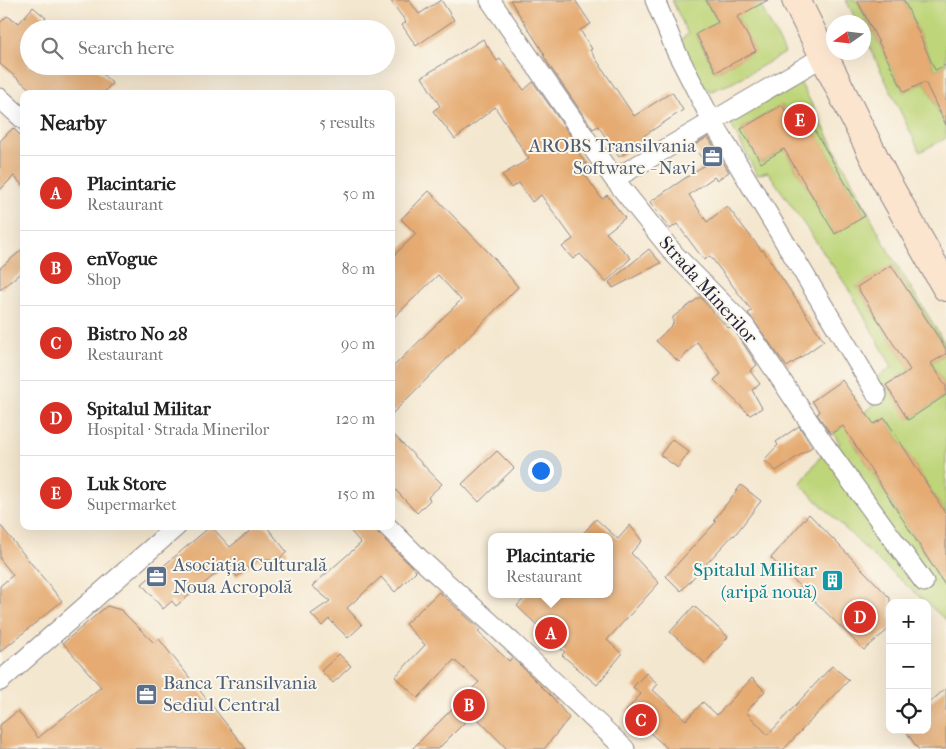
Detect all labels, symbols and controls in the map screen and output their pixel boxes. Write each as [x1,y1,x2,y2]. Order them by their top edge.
north arrow [826,15,871,60]
search box [20,20,395,75]
icon: search [38,34,66,62]
text: Search here [78,37,174,59]
pin: E [784,101,816,139]
text: Nearby [40,111,106,135]
text: 5 results [319,113,375,132]
place label: AROBS Transilvania Software - Navi [528,135,696,179]
office icon: AROBS Transilvania Software - Navi [700,145,724,169]
text: Placintarie [87,173,176,195]
text: A [51,184,61,203]
text: 50 m [343,184,375,203]
text: Restaurant [87,195,163,214]
street label: Strada Minerilor [654,232,762,349]
text: enVogue [87,248,157,270]
text: B [51,259,61,278]
text: 80 m [341,259,375,278]
text: Shop [87,270,121,289]
text: Bistro No 28 [87,323,188,345]
text: C [51,334,61,353]
text: 90 m [341,334,375,353]
text: Restaurant [87,345,163,364]
text: Spitalul Militar [87,398,211,420]
text: D [50,409,62,428]
text: 120 m [336,409,375,428]
text: Hospital · Strada Minerilor [87,420,269,439]
your location [528,458,554,484]
text: Luk Store [87,473,167,495]
text: E [51,484,61,503]
text: 150 m [337,484,375,503]
text: Supermarket [87,495,177,514]
popup [488,533,613,598]
text: Placintarie [506,545,595,567]
place label: Asociația Culturală Noua Acropolă [172,554,327,598]
place label: Spitalul Militar (aripă nouă) [693,559,818,603]
office icon: Asociația Culturală Noua Acropolă [145,564,169,588]
text: Restaurant [506,567,582,586]
building icon: Spitalul Militar (aripă nouă) [821,569,845,593]
pin: D [844,598,876,636]
map controls [886,599,931,734]
button: + [886,599,931,644]
pin: A [535,614,567,652]
button: − [886,644,931,689]
place label: Banca Transilvania Sediul Central [163,672,317,716]
office icon: Banca Transilvania Sediul Central [135,682,159,706]
pin: B [453,686,485,724]
button: locate [886,689,931,734]
pin: C [625,701,657,739]

